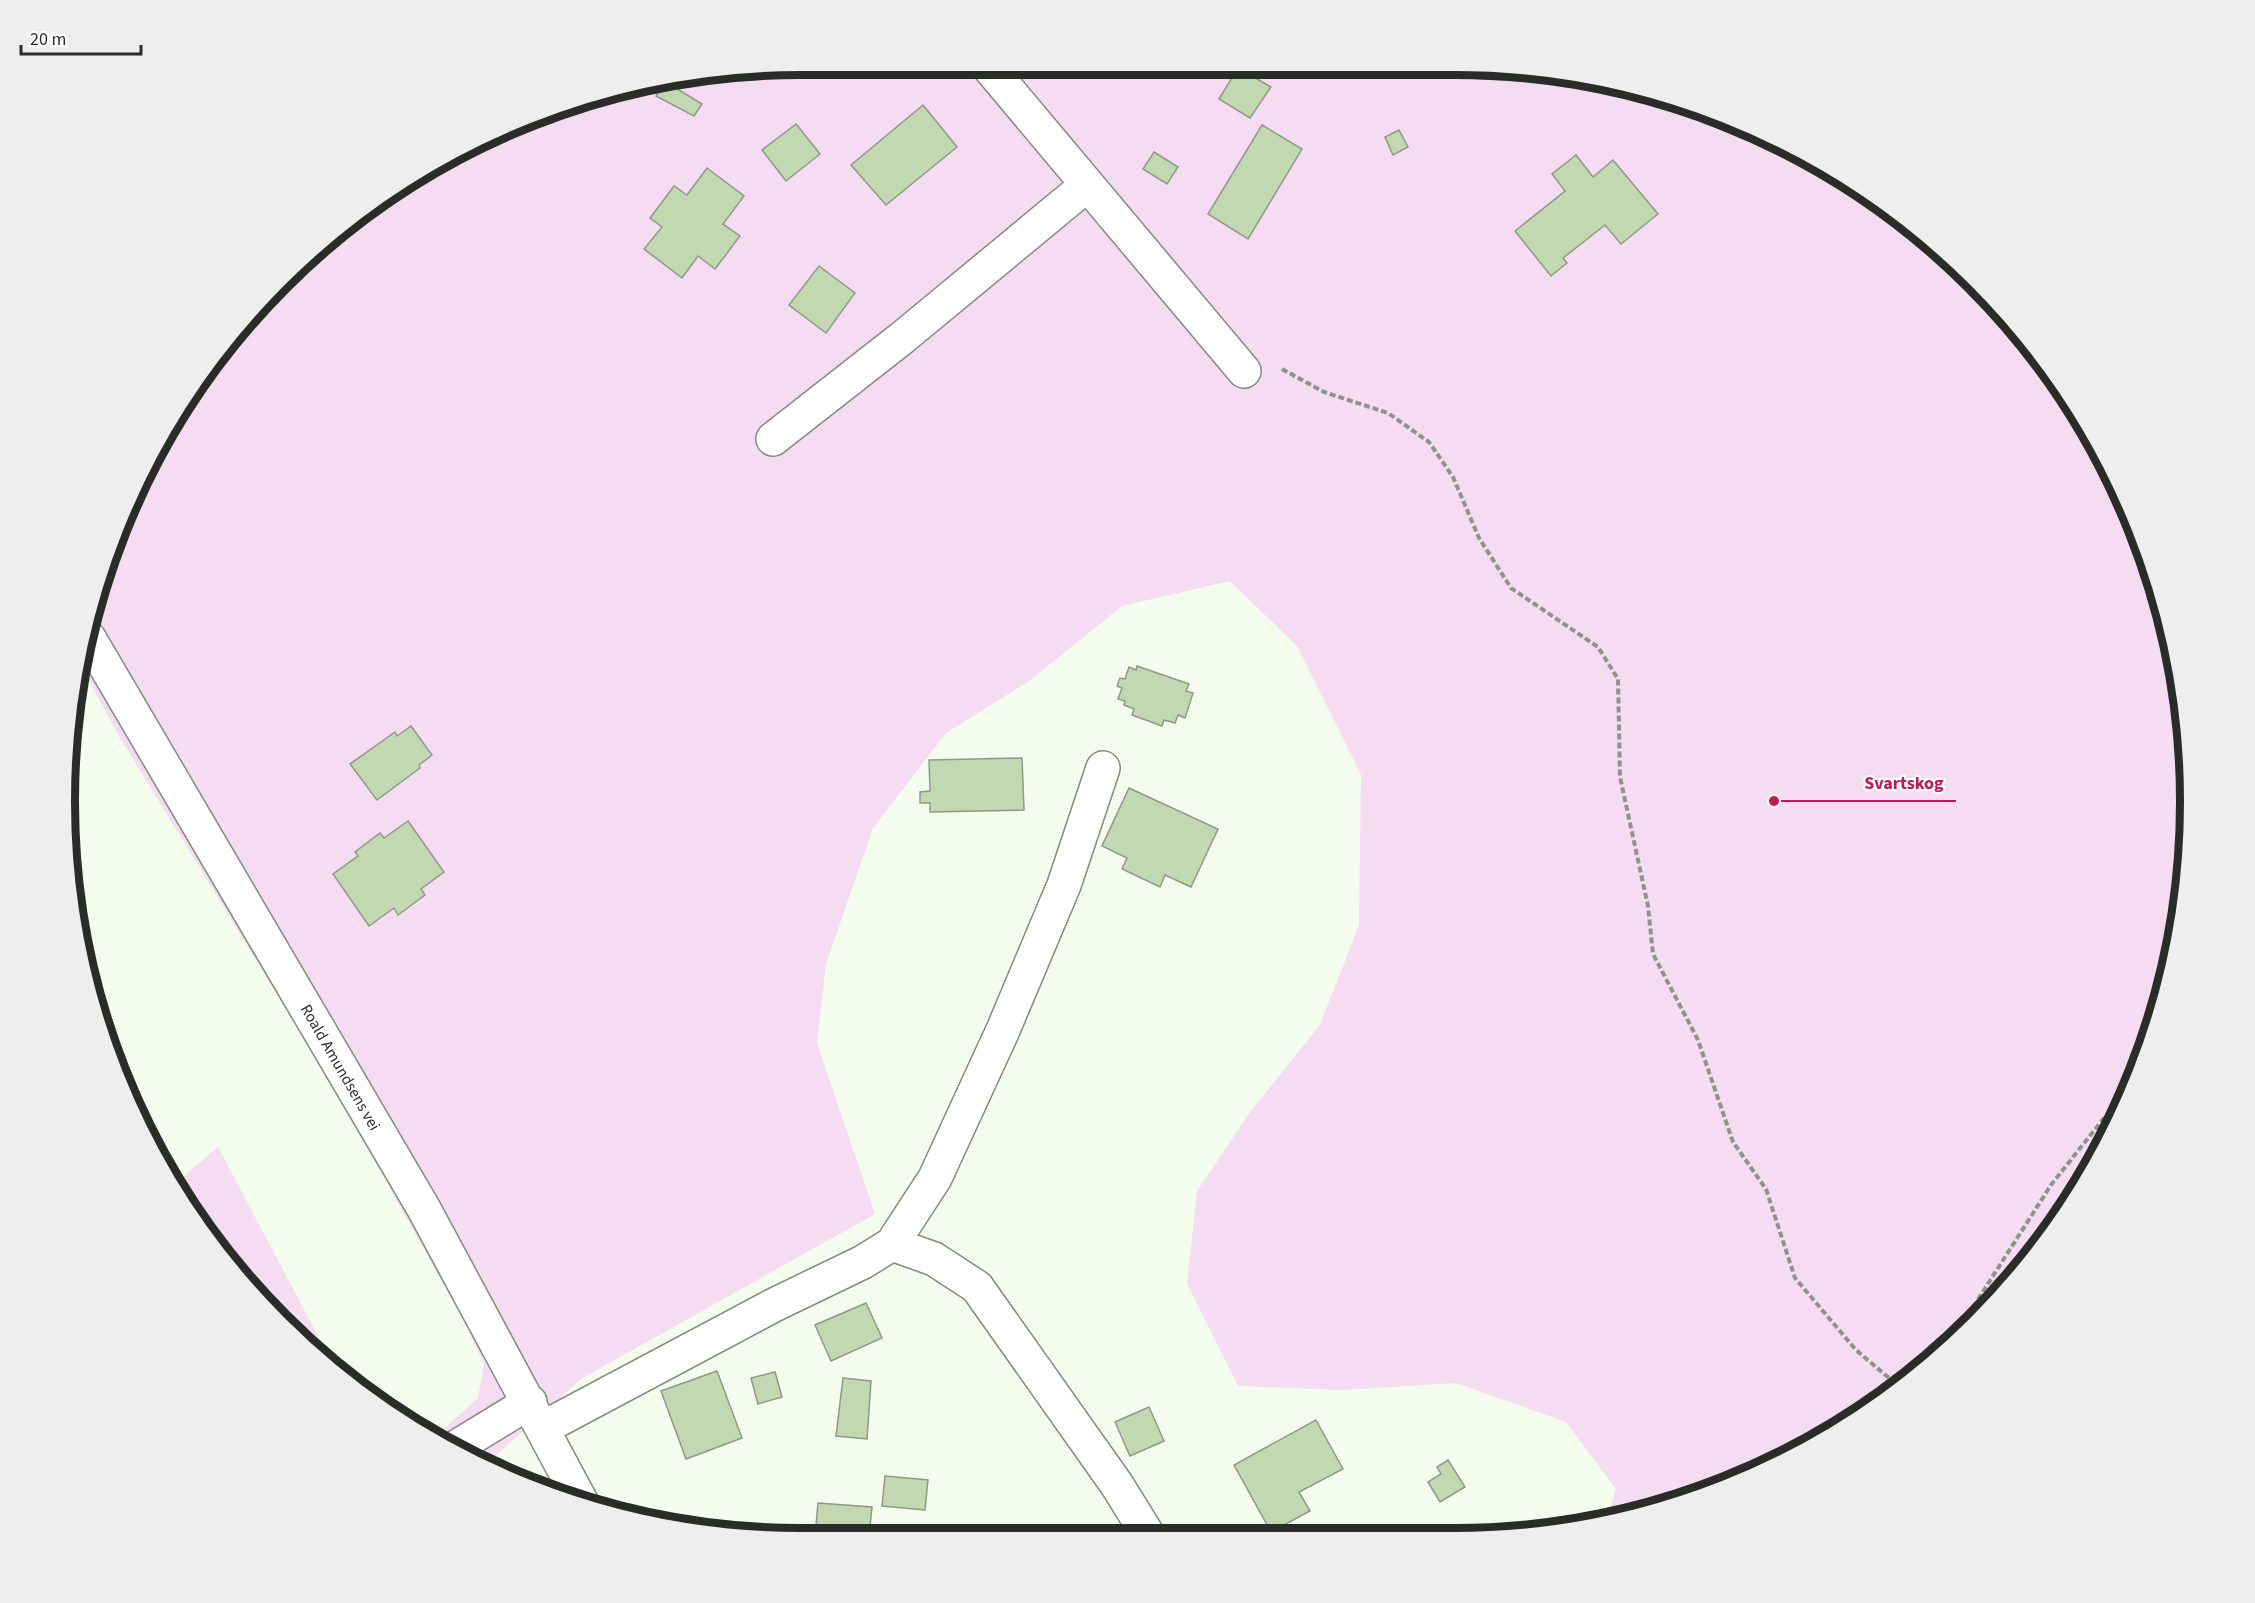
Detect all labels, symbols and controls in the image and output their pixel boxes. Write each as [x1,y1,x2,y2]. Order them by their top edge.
scale bar [21,18,141,56]
text: 20 m [30,27,66,52]
callout: Svartskog [1852,765,1956,801]
text: Svartskog [1864,771,1944,796]
street label: Roald Amundsens vei [295,1000,385,1135]

